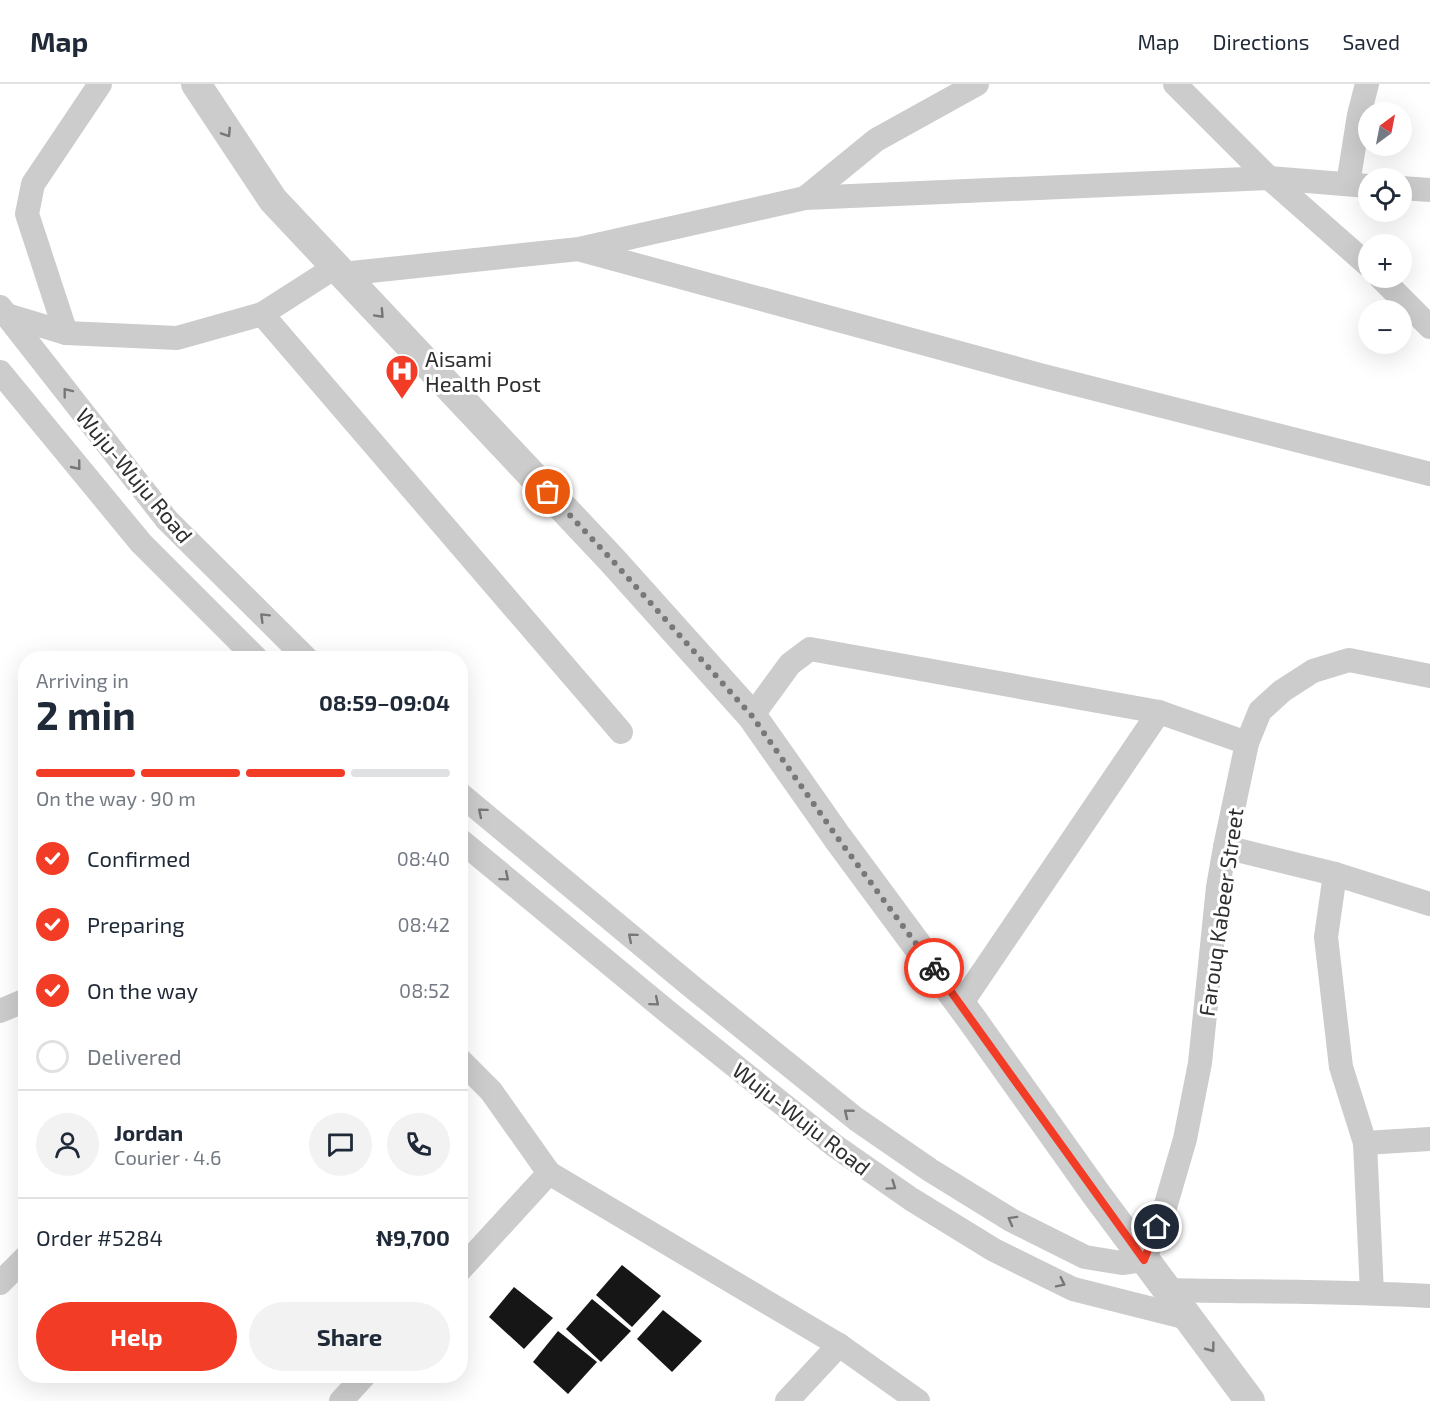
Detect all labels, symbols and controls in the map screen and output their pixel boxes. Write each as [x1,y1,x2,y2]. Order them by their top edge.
text: Map [30,24,88,58]
text: Map [1137,29,1180,54]
text: Directions [1213,29,1309,54]
text: Saved [1342,29,1400,54]
north arrow [1358,102,1412,156]
map controls [1358,102,1412,354]
one-way arrow [220,127,232,137]
button: locate [1358,168,1412,222]
button: + [1358,234,1412,288]
button: − [1358,300,1412,354]
one-way arrow [372,307,383,318]
place label: Aisami Health Post [425,345,541,396]
hospital icon: Aisami Health Post [384,353,420,400]
one-way arrow [63,388,74,399]
street label: Wuju-Wuju Road [70,402,199,548]
one-way arrow [70,459,81,470]
pin [522,466,573,517]
icon: bag [531,475,564,508]
one-way arrow [261,614,272,625]
text: Arriving in [36,668,129,692]
text: 08:59–09:04 [319,689,450,715]
text: 2 min [36,691,136,738]
text: On the way · 90 m [36,786,196,810]
street label: Farouq Kabeer Street [1193,806,1247,1018]
one-way arrow [478,808,489,819]
icon: check [36,842,69,875]
text: Confirmed [87,845,191,871]
text: 08:40 [397,846,450,870]
one-way arrow [499,870,510,881]
icon: check [36,908,69,941]
text: Preparing [87,911,185,937]
text: 08:42 [398,912,450,936]
one-way arrow [628,933,639,944]
courier [904,938,964,998]
icon: bike [918,952,951,985]
icon: check [36,974,69,1007]
text: On the way [87,977,198,1003]
text: 08:52 [399,978,450,1002]
one-way arrow [649,994,660,1005]
text: Delivered [87,1043,182,1069]
street label: Wuju-Wuju Road [727,1056,876,1181]
one-way arrow [844,1109,855,1120]
button: person [36,1113,99,1176]
button: chat [309,1113,372,1176]
button: phone [387,1113,450,1176]
text: Jordan [114,1119,183,1145]
text: Courier · 4.6 [114,1145,221,1169]
one-way arrow [886,1179,897,1190]
pin [1131,1201,1182,1252]
icon: home [1140,1210,1173,1243]
one-way arrow [1007,1216,1018,1227]
text: Order #5284 [36,1224,163,1250]
text: ₦9,700 [376,1224,450,1250]
one-way arrow [1054,1276,1065,1287]
button: Help [36,1302,237,1371]
button: Share [249,1302,450,1371]
one-way arrow [1203,1342,1214,1353]

